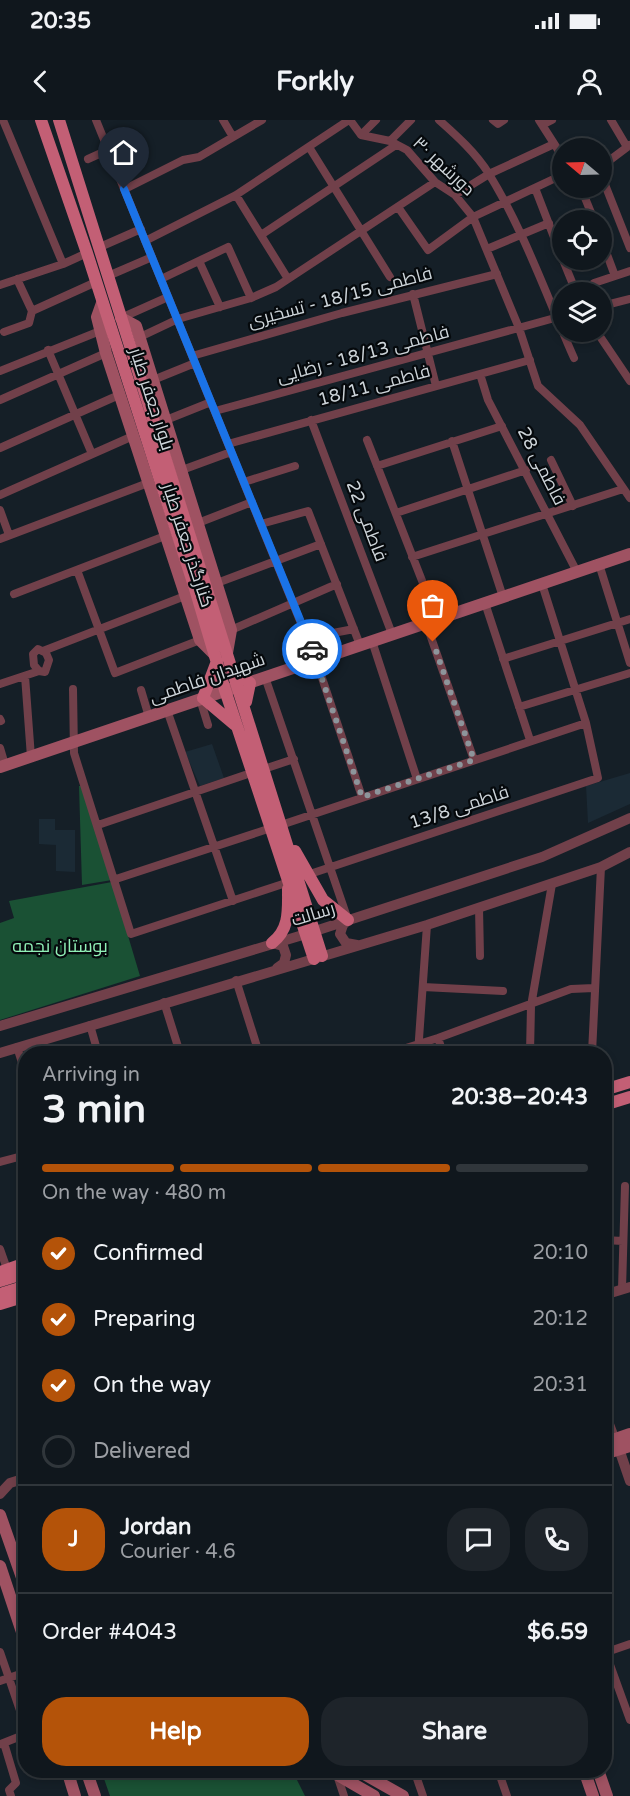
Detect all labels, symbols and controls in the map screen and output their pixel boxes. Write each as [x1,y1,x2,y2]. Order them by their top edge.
text: 20:35 [30,8,91,34]
icon: back [24,65,57,98]
text: Forkly [276,65,354,98]
icon: person [573,65,606,98]
pin [98,127,149,189]
street label: دورشهر ۳۰ [408,132,480,200]
icon: home [107,136,140,169]
north arrow [552,138,612,198]
map controls [552,138,612,342]
button: locate [552,210,612,270]
street label: فاطمی 18/15 - تسخیری [245,262,435,332]
button: layers [552,282,612,342]
street label: فاطمی 18/13 - رضایی [274,320,452,388]
street label: بلوار جعفر طیار [125,344,179,453]
street label: فاطمی 18/11 [315,359,433,411]
street label: فاطمی 28 [513,423,571,509]
street label: فاطمی 22 [342,477,392,565]
street label: کنارگذر جعفر طیار [157,479,218,610]
pin [407,580,458,642]
icon: bag [416,589,449,622]
courier [282,619,342,679]
icon: car [296,633,329,666]
street label: شهیدان فاطمی [146,648,268,708]
street label: فاطمی 13/8 [406,780,512,834]
street label: رسالت [288,897,338,931]
park label: بوستان نجمه [12,935,108,957]
text: Arriving in [42,1063,140,1087]
text: 20:38–20:43 [451,1084,588,1110]
text: 3 min [42,1086,146,1133]
text: On the way · 480 m [42,1181,226,1205]
icon: check [42,1237,75,1270]
text: Confirmed [93,1240,203,1266]
text: 20:10 [533,1241,588,1265]
icon: check [42,1303,75,1336]
text: Preparing [93,1306,196,1332]
text: 20:12 [533,1307,588,1331]
icon: check [42,1369,75,1402]
text: On the way [93,1372,211,1398]
text: 20:31 [533,1373,588,1397]
text: Delivered [93,1438,191,1464]
button: chat [447,1508,510,1571]
button: phone [525,1508,588,1571]
text: Jordan [120,1514,191,1540]
text: J [68,1526,79,1552]
text: Courier · 4.6 [120,1540,235,1564]
text: Order #4043 [42,1619,177,1645]
text: $6.59 [527,1619,588,1645]
button: Help [42,1697,309,1766]
button: Share [321,1697,588,1766]

